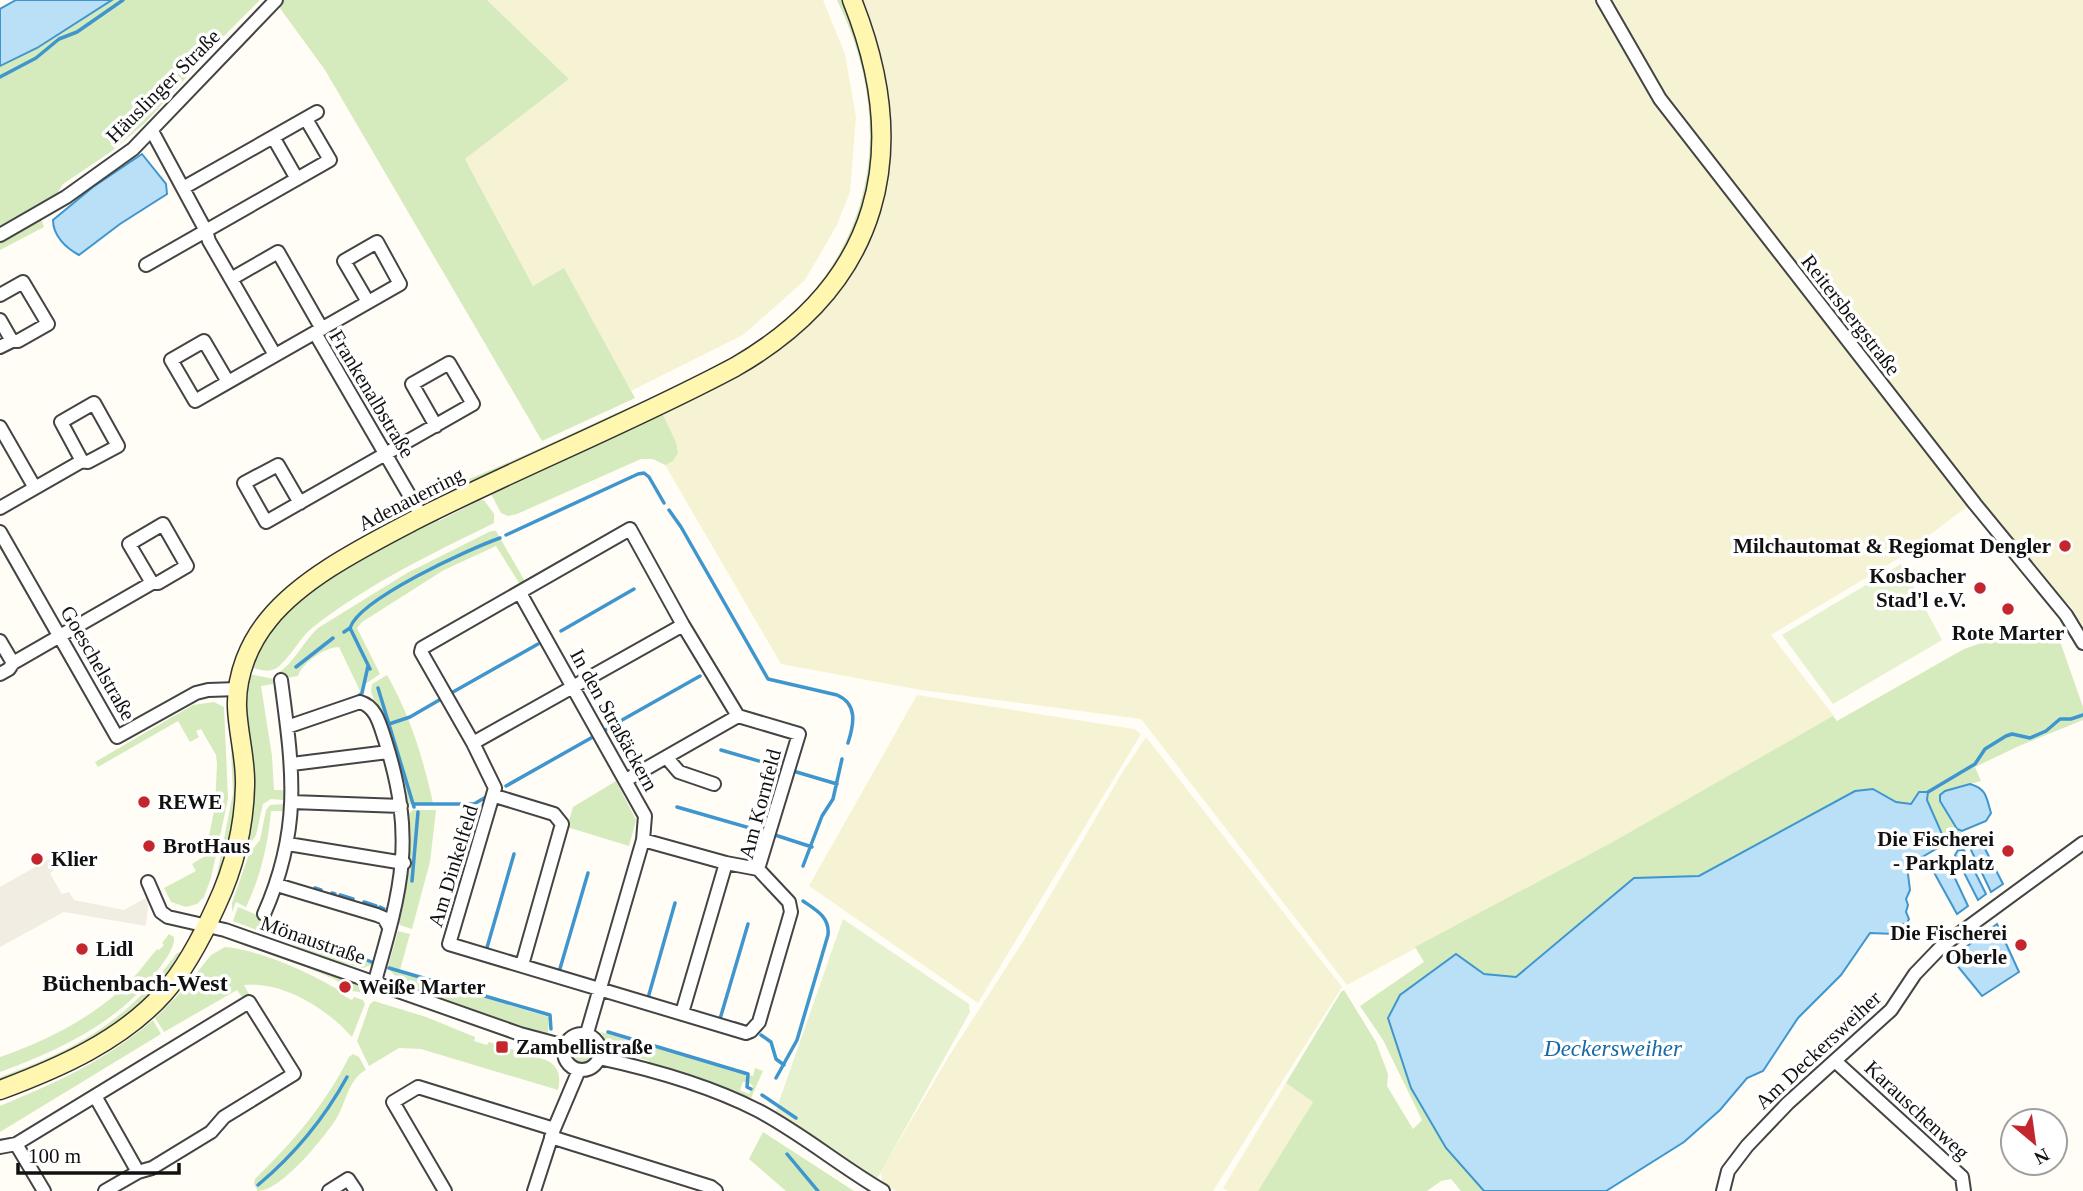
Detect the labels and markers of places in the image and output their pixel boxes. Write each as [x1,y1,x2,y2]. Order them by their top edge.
place label: Milchautomat & Regiomat Dengler [1733,534,2051,558]
marker: Milchautomat & Regiomat Dengler [2057,538,2073,554]
place label: Kosbacher Stad'l e.V. [1869,564,1966,612]
marker: Kosbacher Stad'l e.V. [1972,580,1988,596]
marker: Rote Marter [2000,601,2016,617]
place label: Rote Marter [1952,621,2064,645]
place label: REWE [158,790,222,814]
marker: REWE [136,794,152,810]
place label: Die Fischerei - Parkplatz [1877,827,1994,875]
place label: BrotHaus [163,834,250,858]
marker: BrotHaus [141,838,157,854]
marker: Die Fischerei - Parkplatz [2000,843,2016,859]
place label: Klier [51,847,98,871]
marker: Klier [29,851,45,867]
place label: Die Fischerei Oberle [1890,921,2007,969]
place label: Lidl [96,937,134,961]
marker: Die Fischerei Oberle [2013,937,2029,953]
marker: Lidl [74,941,90,957]
place label: Weiße Marter [359,975,486,999]
marker: Weiße Marter [337,979,353,995]
place label: Zambellistraße [516,1035,653,1059]
marker: Zambellistraße [494,1039,510,1055]

